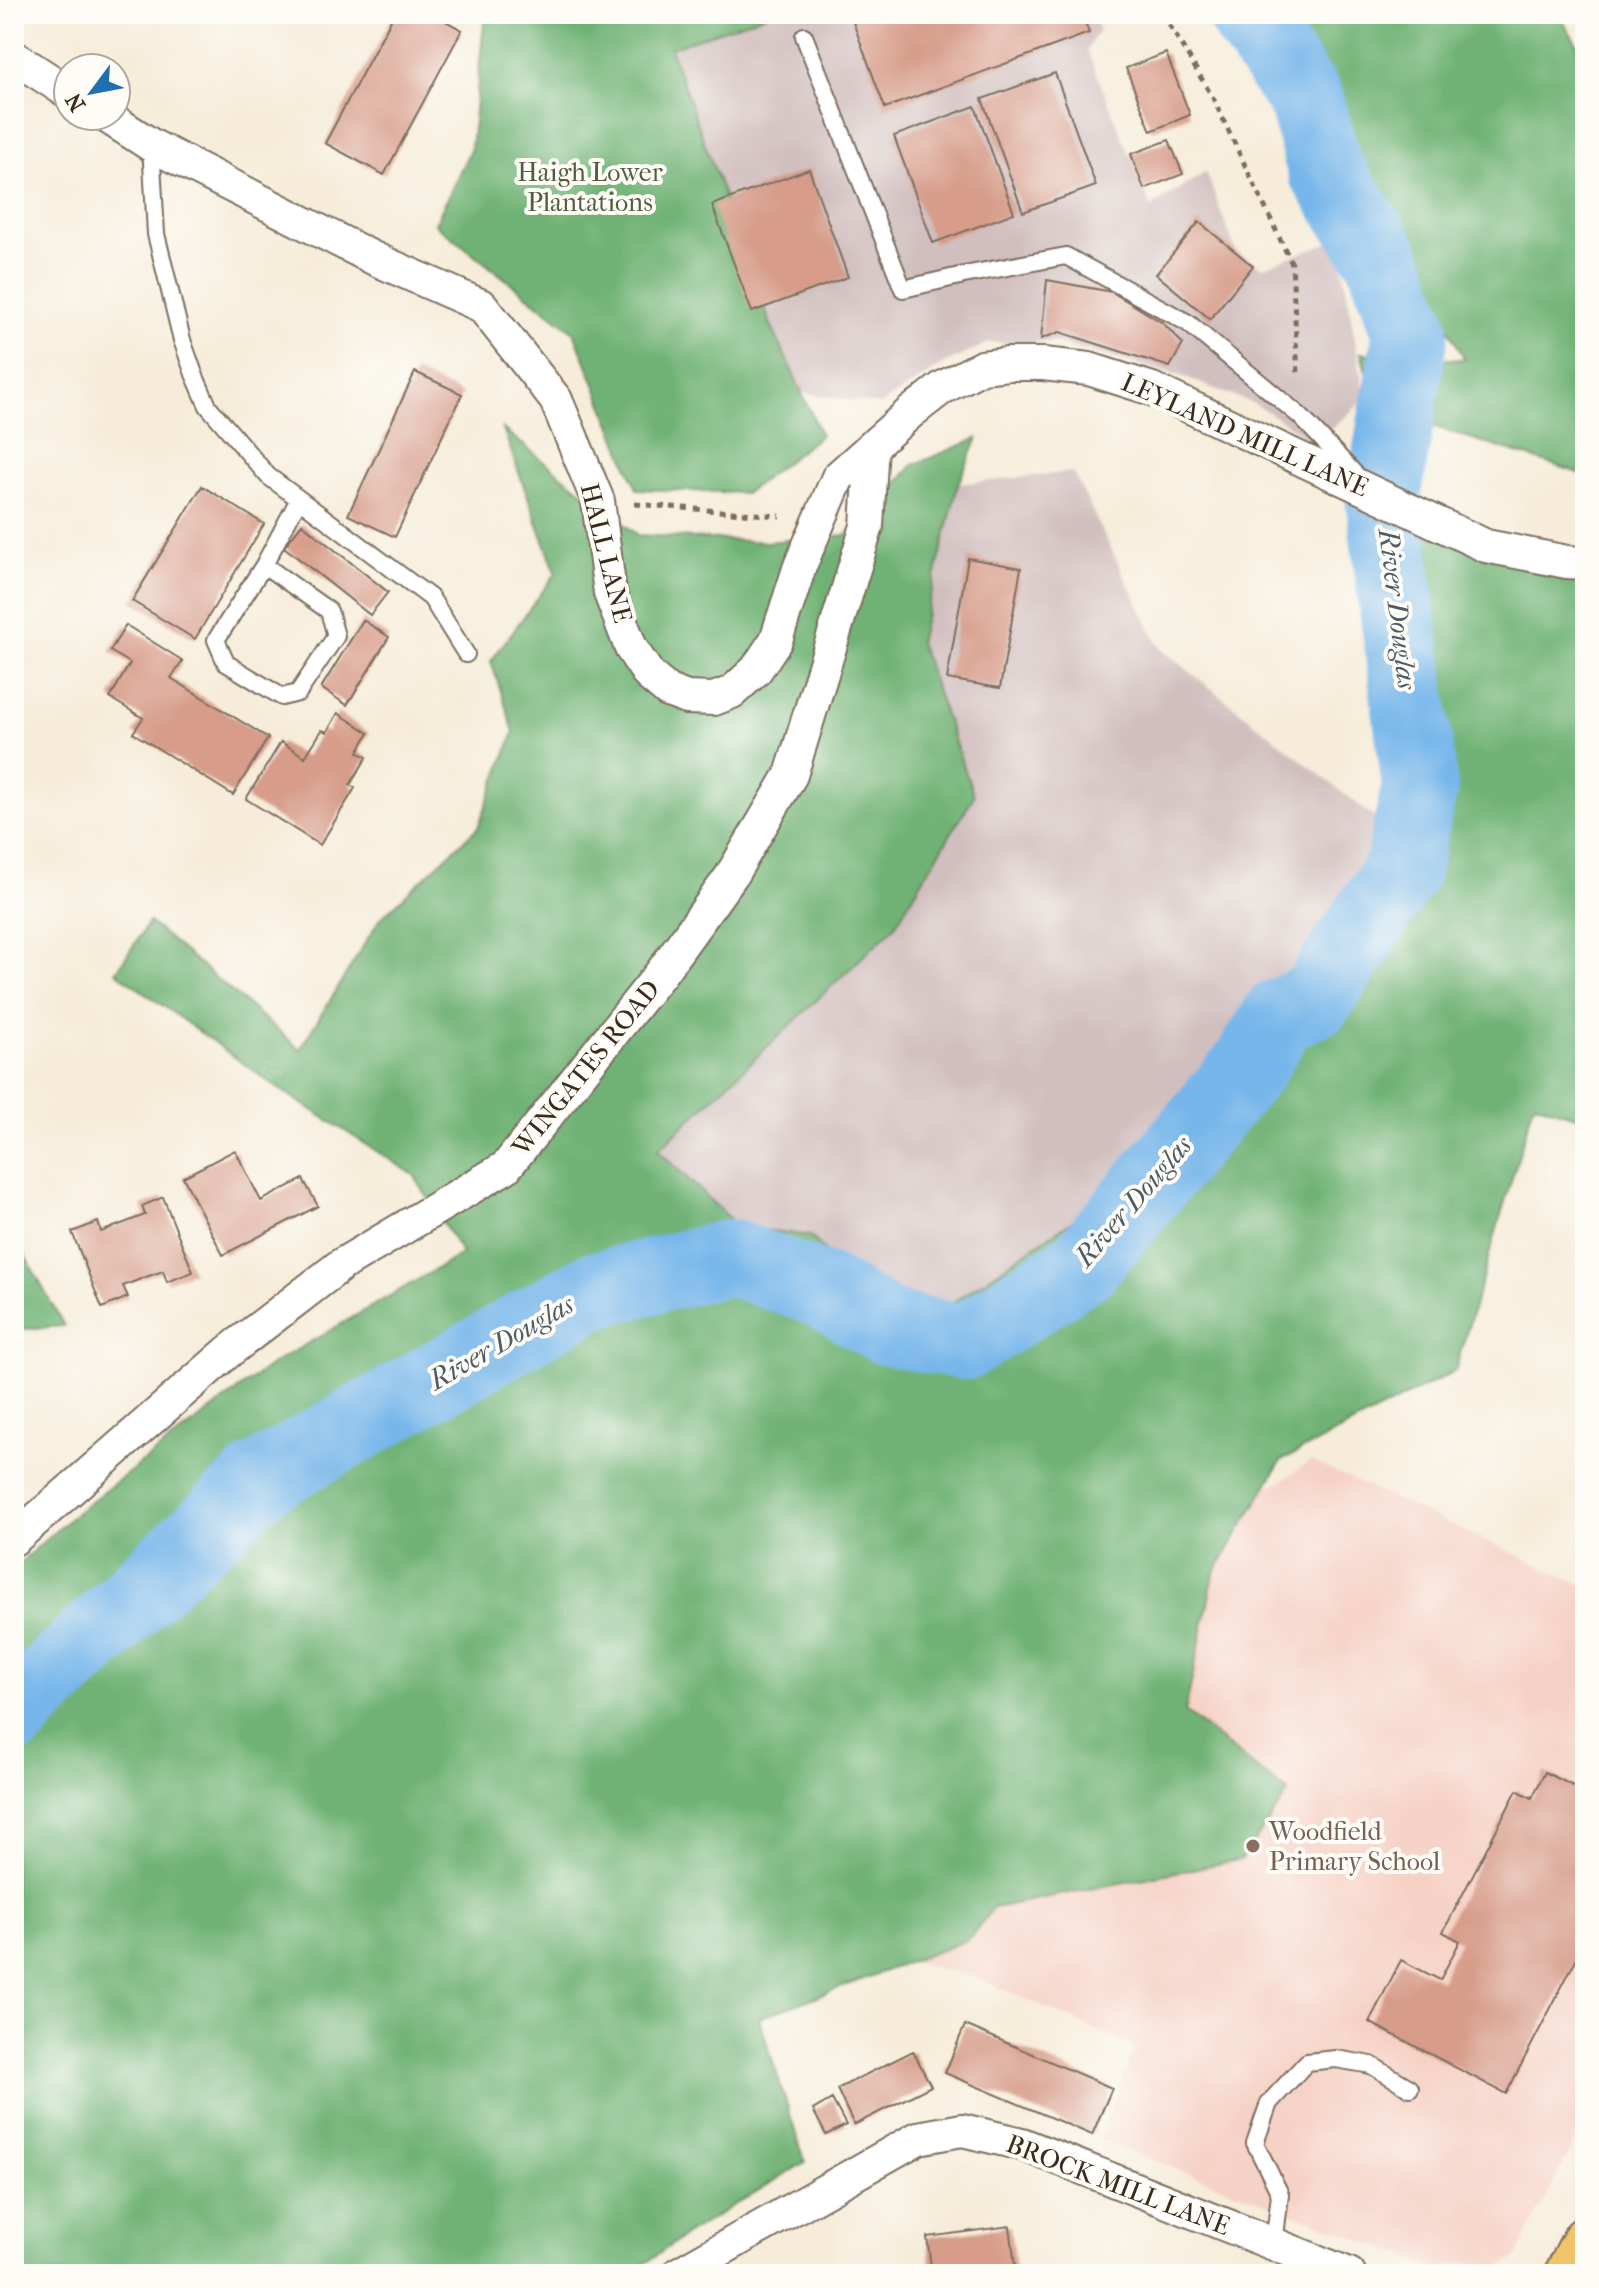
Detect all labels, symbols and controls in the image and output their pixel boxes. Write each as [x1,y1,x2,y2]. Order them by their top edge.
north arrow [52,52,132,132]
text: N [60,88,91,116]
park label: Haigh Lower Plantations [517,157,663,218]
street label: LEYLAND MILL LANE [1117,367,1373,504]
street label: HALL LANE [574,480,638,626]
water label: River Douglas [1372,525,1424,693]
street label: WINGATES ROAD [505,974,666,1163]
water label: River Douglas [1066,1128,1199,1274]
water label: River Douglas [421,1287,580,1398]
place label: Woodfield Primary School [1268,1816,1440,1877]
marker: Woodfield Primary School [1244,1837,1262,1855]
street label: BROCK MILL LANE [1002,2128,1234,2242]

